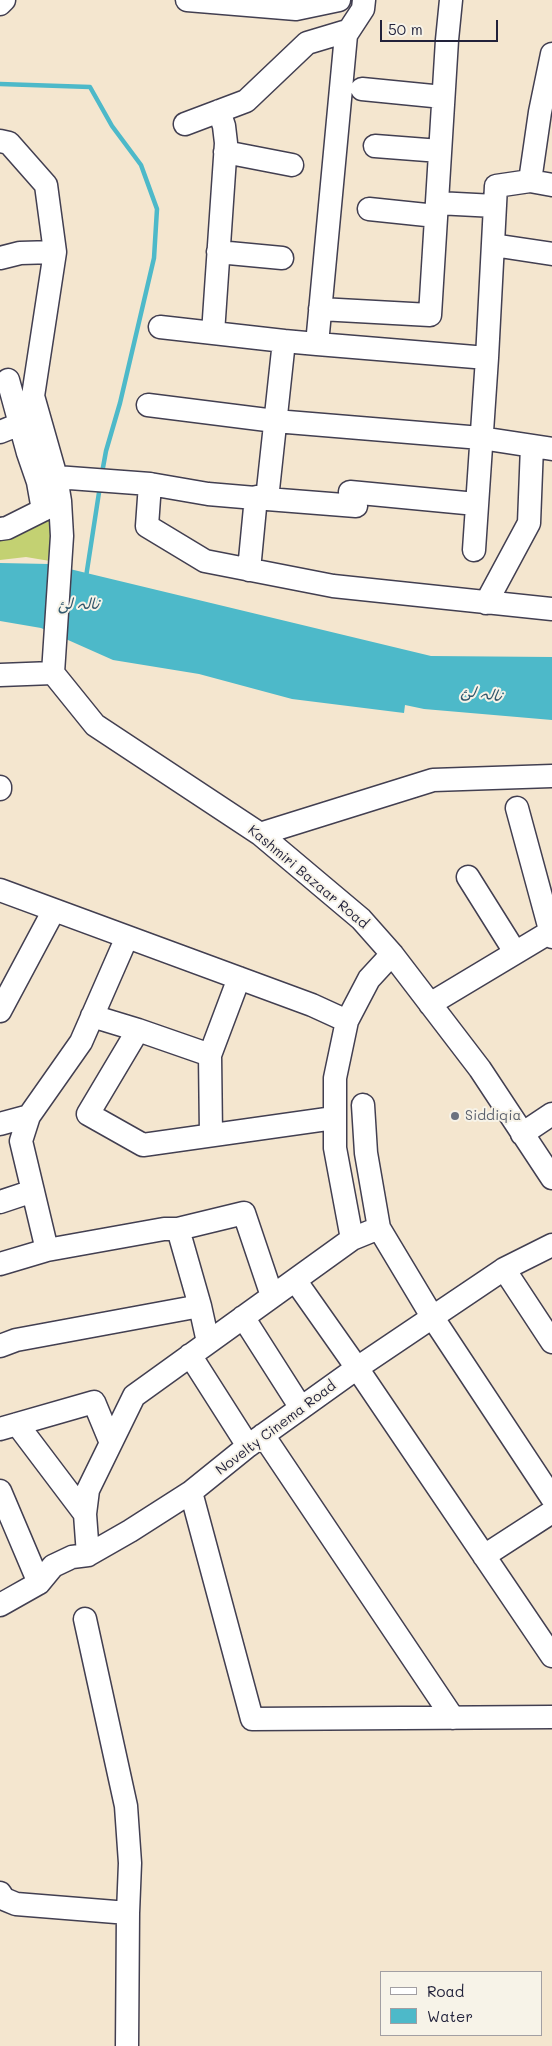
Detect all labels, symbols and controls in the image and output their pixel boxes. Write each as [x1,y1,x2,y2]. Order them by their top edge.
scale bar [382,10,500,42]
text: 50 m [388,19,423,39]
water label: نالہ لئ [58,595,100,613]
water label: نالہ لئ [460,682,504,706]
street label: Kashmiri Bazaar Road [244,822,372,932]
place label: Siddiqia [465,1108,521,1124]
marker: Siddiqia [449,1110,461,1122]
street label: Novelty Cinema Road [213,1377,339,1479]
legend [380,1971,542,2036]
text: Road [427,1981,464,2001]
text: Water [427,2006,473,2026]

